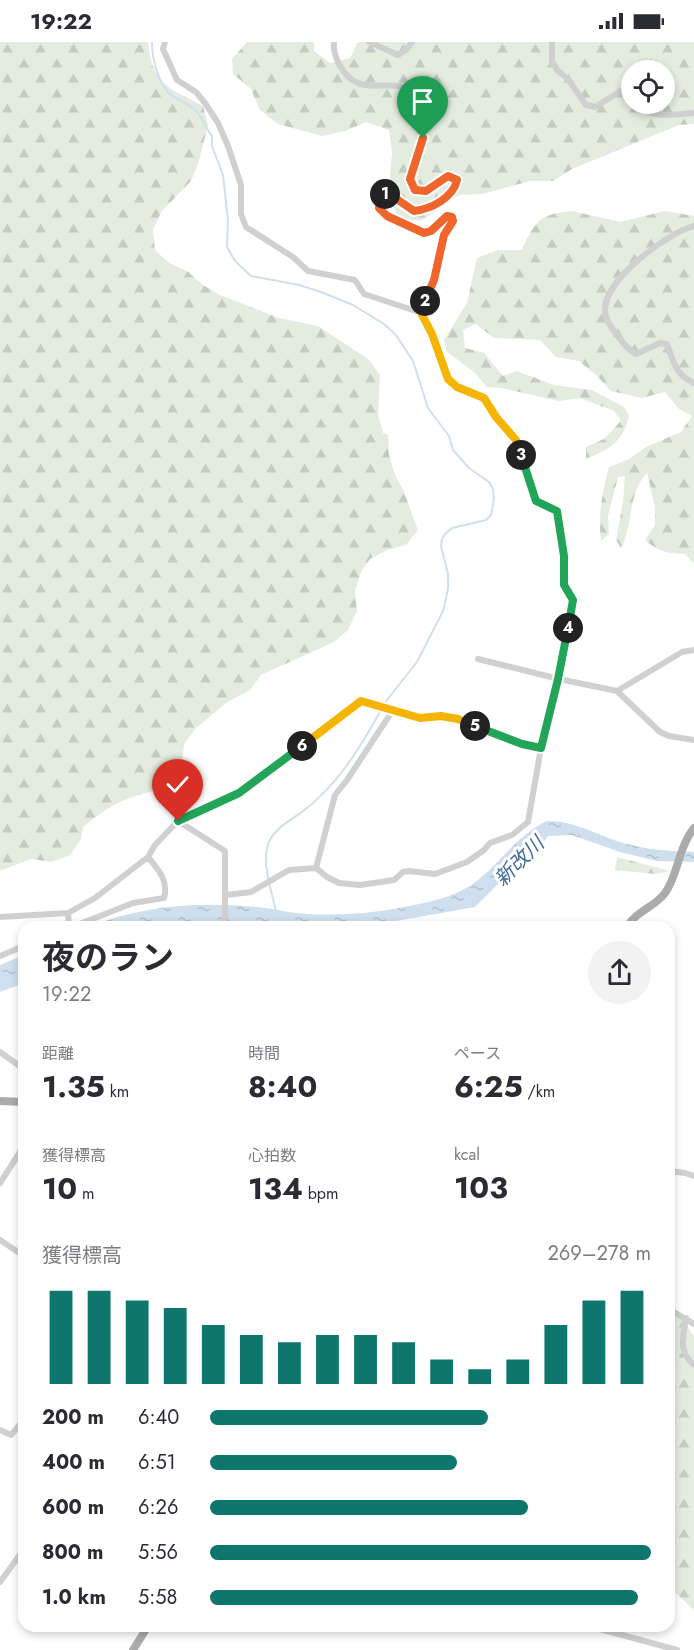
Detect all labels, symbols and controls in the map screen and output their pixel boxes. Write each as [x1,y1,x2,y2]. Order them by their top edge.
text: 19:22 [30,5,92,37]
map controls [621,60,675,114]
button: locate [621,60,675,114]
pin [397,76,448,138]
icon: arrive [406,85,439,118]
pin: 1 [370,179,400,209]
text: 1 [381,182,389,205]
pin: 2 [410,286,440,316]
text: 2 [420,289,430,312]
pin: 3 [506,440,536,470]
text: 3 [516,443,526,466]
pin: 4 [553,613,583,643]
text: 4 [562,616,574,639]
pin: 5 [460,711,490,741]
text: 5 [470,714,480,737]
pin: 6 [287,731,317,761]
text: 6 [297,734,307,757]
pin [152,759,203,821]
icon: check [161,768,194,801]
water label: 新改川 [488,828,552,893]
text: 夜のラン [42,934,174,981]
button: share [588,941,651,1004]
text: 19:22 [42,980,91,1009]
text: 距離 [42,1042,74,1065]
text: 時間 [248,1042,280,1065]
text: ペース [454,1042,501,1065]
text: 1.35 [42,1065,105,1108]
text: 8:40 [248,1065,317,1108]
text: 6:25 [454,1065,523,1108]
text: km [105,1080,129,1103]
text: /km [523,1080,555,1103]
text: kcal [454,1143,480,1166]
text: 獲得標高 [42,1144,106,1167]
text: 心拍数 [248,1144,296,1167]
text: 103 [454,1166,508,1209]
text: 10 [42,1167,77,1210]
text: 134 [248,1167,303,1210]
text: m [77,1182,94,1205]
text: bpm [303,1182,338,1205]
text: 269–278 m [547,1239,651,1268]
text: 獲得標高 [42,1241,122,1270]
text: 200 m [42,1403,104,1432]
text: 6:40 [138,1403,179,1432]
text: 400 m [42,1448,105,1477]
text: 6:51 [138,1448,176,1477]
text: 600 m [42,1493,104,1522]
text: 6:26 [138,1493,178,1522]
text: 800 m [42,1538,103,1567]
text: 5:56 [138,1538,178,1567]
text: 1.0 km [42,1583,106,1612]
text: 5:58 [138,1583,177,1612]

